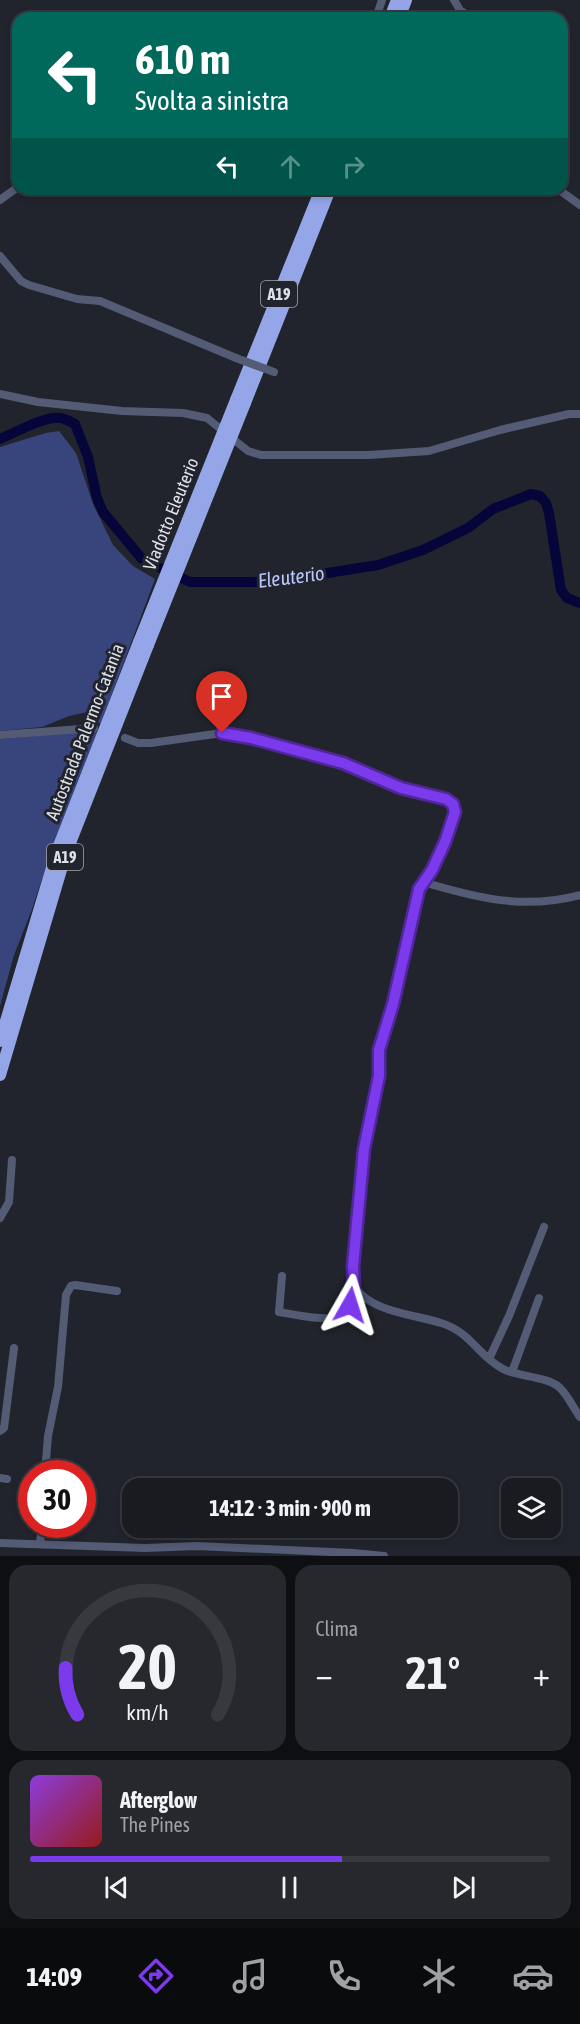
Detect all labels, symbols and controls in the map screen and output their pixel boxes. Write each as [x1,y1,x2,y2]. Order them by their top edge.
text: 610 m [135,35,230,83]
icon: left [36,36,114,114]
text: Svolta a sinistra [135,85,289,116]
icon: left [211,150,244,183]
icon: ahead [274,150,307,183]
icon: right [337,150,370,183]
road number: A19 [261,281,297,307]
street label: Viadotto Eleuterio [138,454,203,573]
water label: Eleuterio [256,561,325,592]
street label: Autostrada Palermo-Catania [41,641,128,823]
pin [196,671,247,733]
icon: arrive [205,680,238,713]
road number: A19 [47,844,83,870]
position arrow [318,1273,382,1337]
speed limit sign: 30 [18,1460,96,1538]
map controls [501,1478,561,1538]
button: layers [501,1478,561,1538]
text: 14:12 · 3 min · 900 m [209,1495,371,1521]
text: Clima [316,1617,358,1640]
text: 20 [118,1631,177,1702]
text: 21° [405,1647,460,1699]
text: − [316,1655,333,1693]
text: + [533,1655,550,1693]
text: km/h [126,1700,169,1725]
text: Afterglow [120,1787,197,1813]
text: The Pines [120,1813,190,1836]
icon: previous [100,1871,133,1904]
icon: pause [273,1871,306,1904]
icon: next [447,1871,480,1904]
icon: directions [135,1955,177,1997]
icon: music [229,1955,271,1997]
icon: phone [323,1955,365,1997]
icon: climate [418,1955,460,1997]
icon: car [512,1955,554,1997]
text: 14:09 [26,1961,82,1992]

